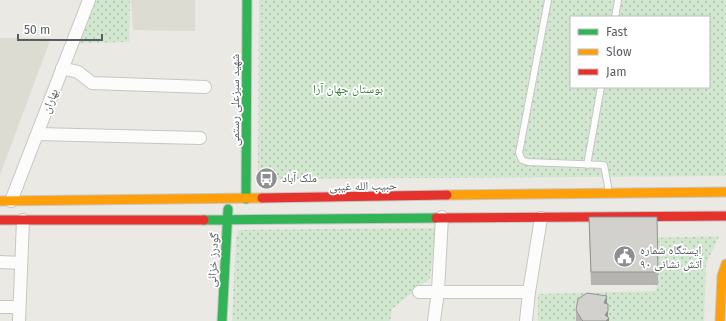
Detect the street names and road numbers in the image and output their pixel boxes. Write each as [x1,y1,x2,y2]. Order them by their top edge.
street label: شهید سبزعلی رستمی [228,54,242,146]
street label: بهاران [39,87,61,116]
street label: حبیب الله غیبی [329,178,397,194]
street label: گودرز خزائی [205,232,221,288]

